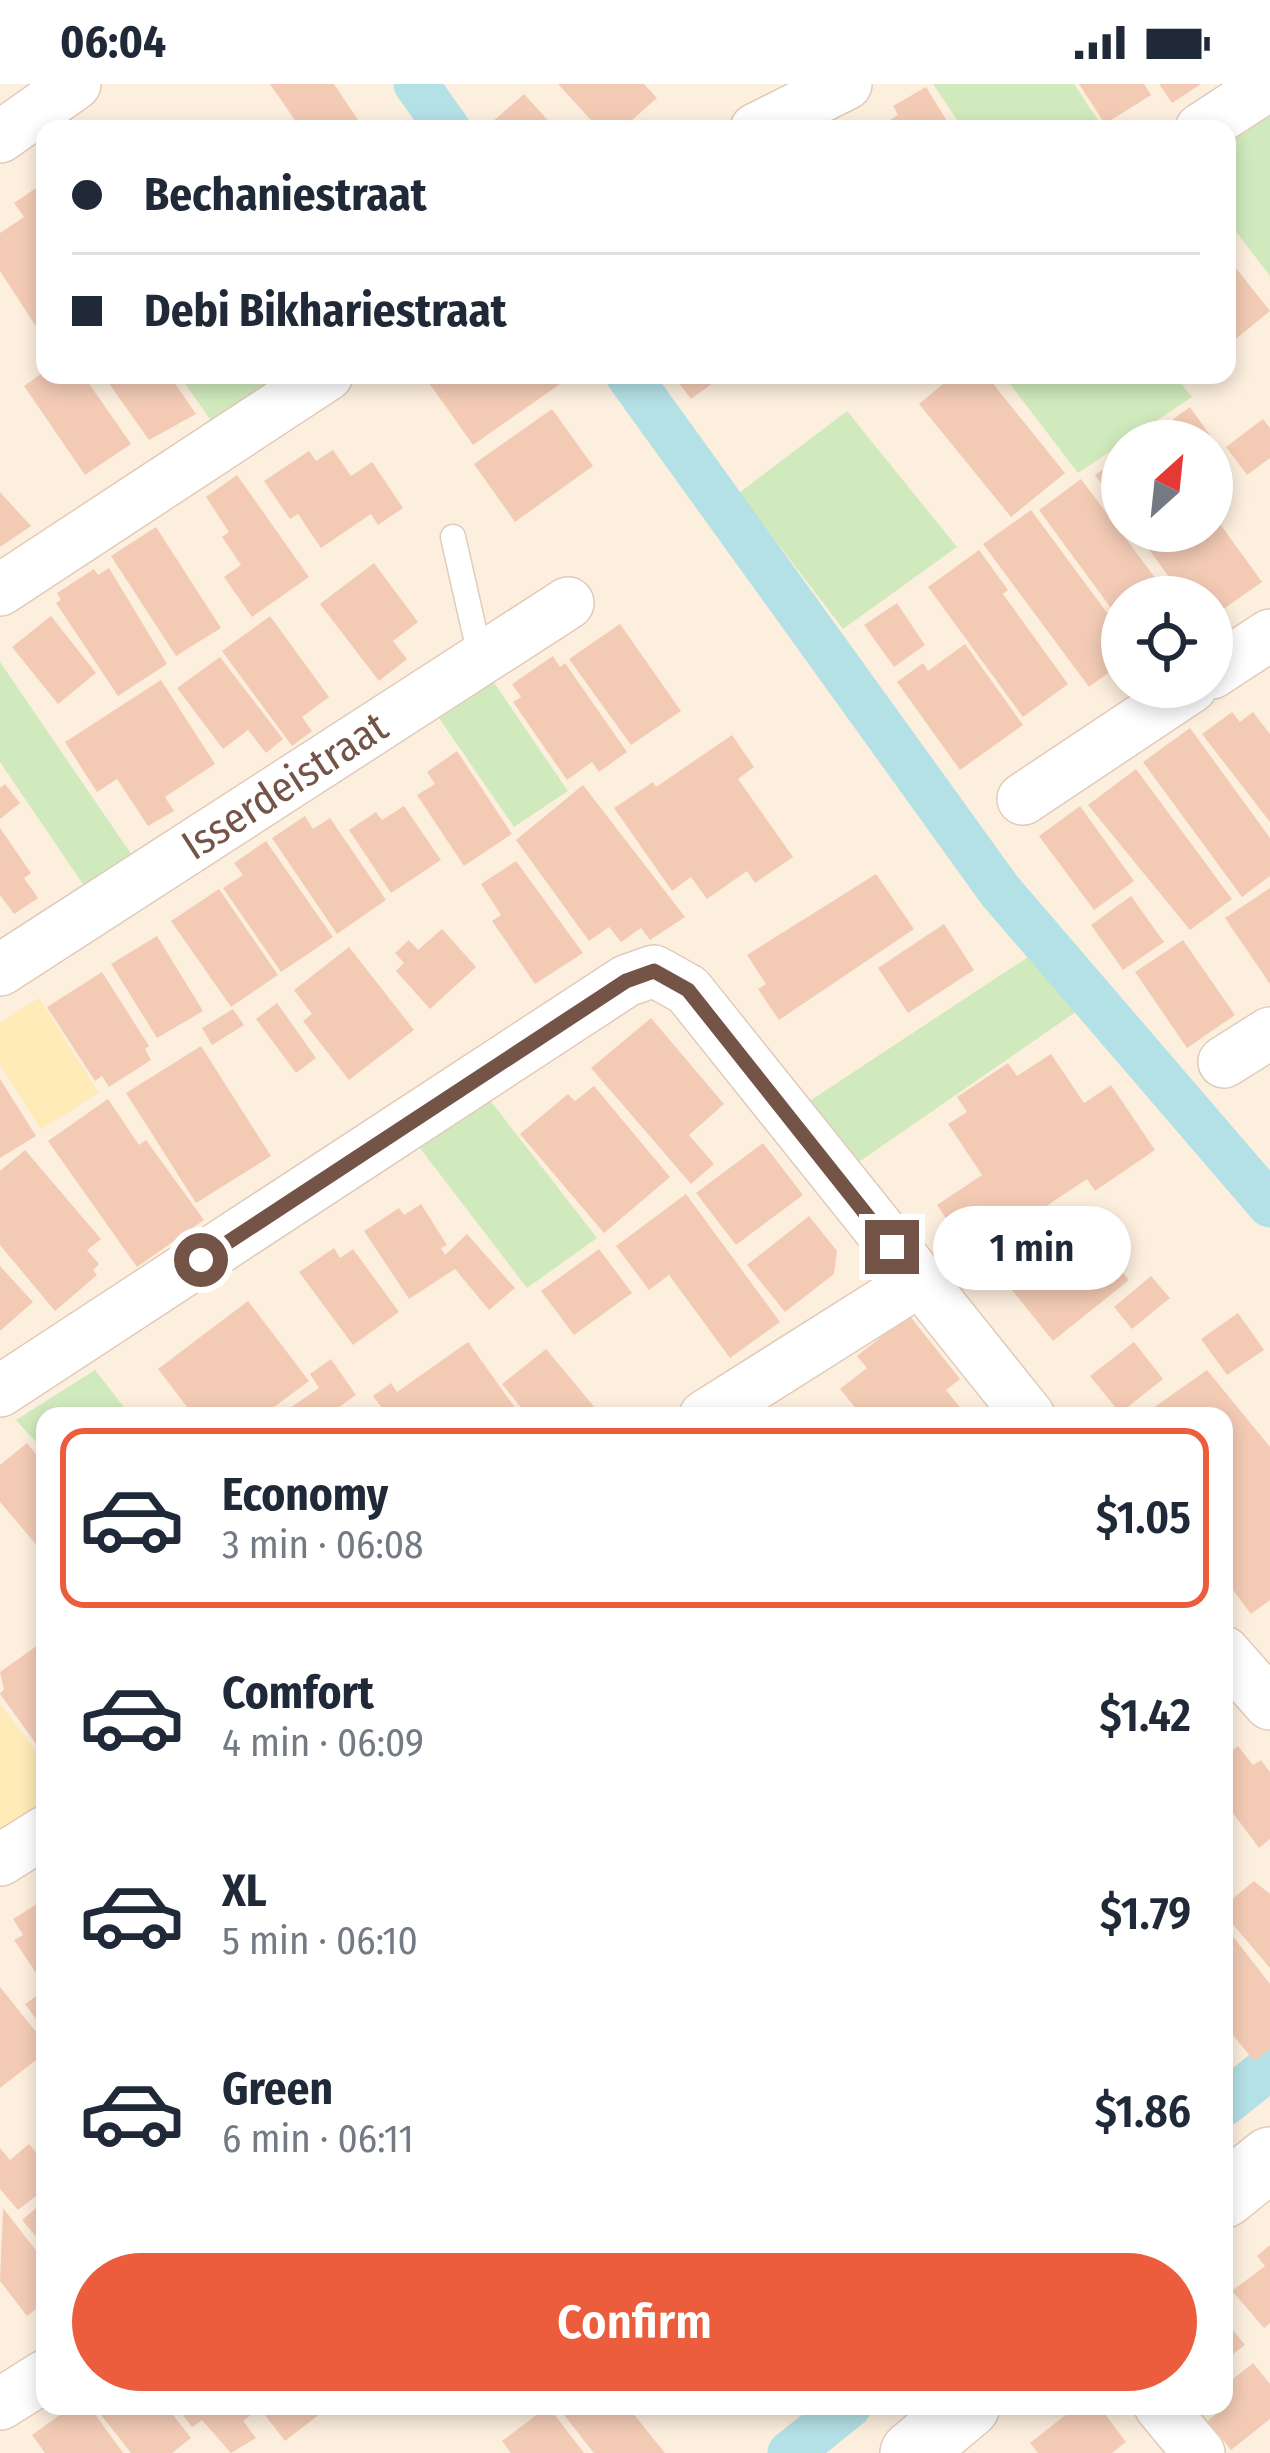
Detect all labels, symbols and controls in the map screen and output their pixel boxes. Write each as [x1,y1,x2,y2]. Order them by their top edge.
text: 06:04 [60,15,166,69]
text: Bechaniestraat [144,168,427,222]
text: Debi Bikhariestraat [144,284,507,338]
north arrow [1101,420,1233,552]
map controls [1101,420,1233,708]
button: locate [1101,576,1233,708]
street label: Isserdeistraat [173,701,397,871]
callout: 1 min [934,1205,1132,1289]
route end [865,1220,919,1274]
text: 1 min [990,1225,1074,1271]
route start [174,1233,228,1287]
icon: car [78,1464,186,1572]
text: Economy [222,1468,388,1522]
text: $1.05 [1096,1491,1191,1545]
text: 3 min · 06:08 [222,1522,423,1568]
icon: car [78,1662,186,1770]
text: Comfort [222,1666,374,1720]
text: $1.42 [1100,1689,1191,1743]
text: 4 min · 06:09 [222,1720,424,1766]
icon: car [78,1860,186,1968]
text: XL [222,1864,267,1918]
text: $1.79 [1100,1887,1191,1941]
text: 5 min · 06:10 [222,1918,418,1964]
icon: car [78,2058,186,2166]
text: Green [222,2062,333,2116]
text: $1.86 [1095,2085,1191,2139]
text: 6 min · 06:11 [222,2116,414,2162]
button: Confirm [72,2253,1197,2391]

